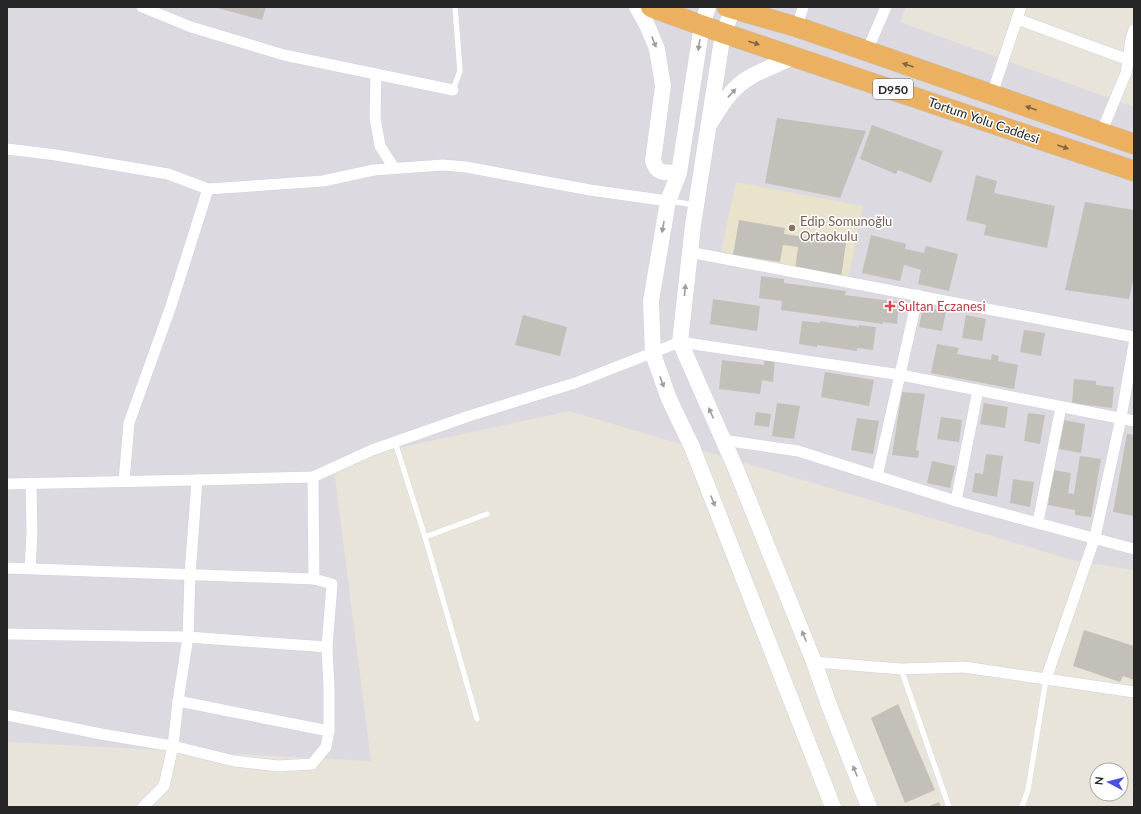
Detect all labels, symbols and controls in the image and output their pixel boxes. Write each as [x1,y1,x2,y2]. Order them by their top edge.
one-way arrow [651,36,657,48]
one-way arrow [696,39,702,51]
one-way arrow [749,40,761,46]
one-way arrow [902,62,914,68]
road number: D950 [873,79,913,99]
one-way arrow [727,88,736,98]
street label: Tortum Yolu Caddesi [926,93,1042,147]
one-way arrow [1025,104,1037,110]
one-way arrow [1058,144,1070,150]
place label: Edip Somunoğlu Ortaokulu [800,213,892,244]
one-way arrow [660,220,666,233]
marker: Edip Somunoğlu Ortaokulu [787,223,797,233]
one-way arrow [682,284,688,296]
place label: Sultan Eczanesi [898,298,986,314]
marker: Sultan Eczanesi [885,301,895,311]
one-way arrow [660,376,666,388]
one-way arrow [708,407,714,418]
one-way arrow [711,496,717,508]
one-way arrow [800,630,806,642]
north arrow [1089,762,1129,802]
one-way arrow [852,765,858,776]
text: N [1092,776,1106,786]

